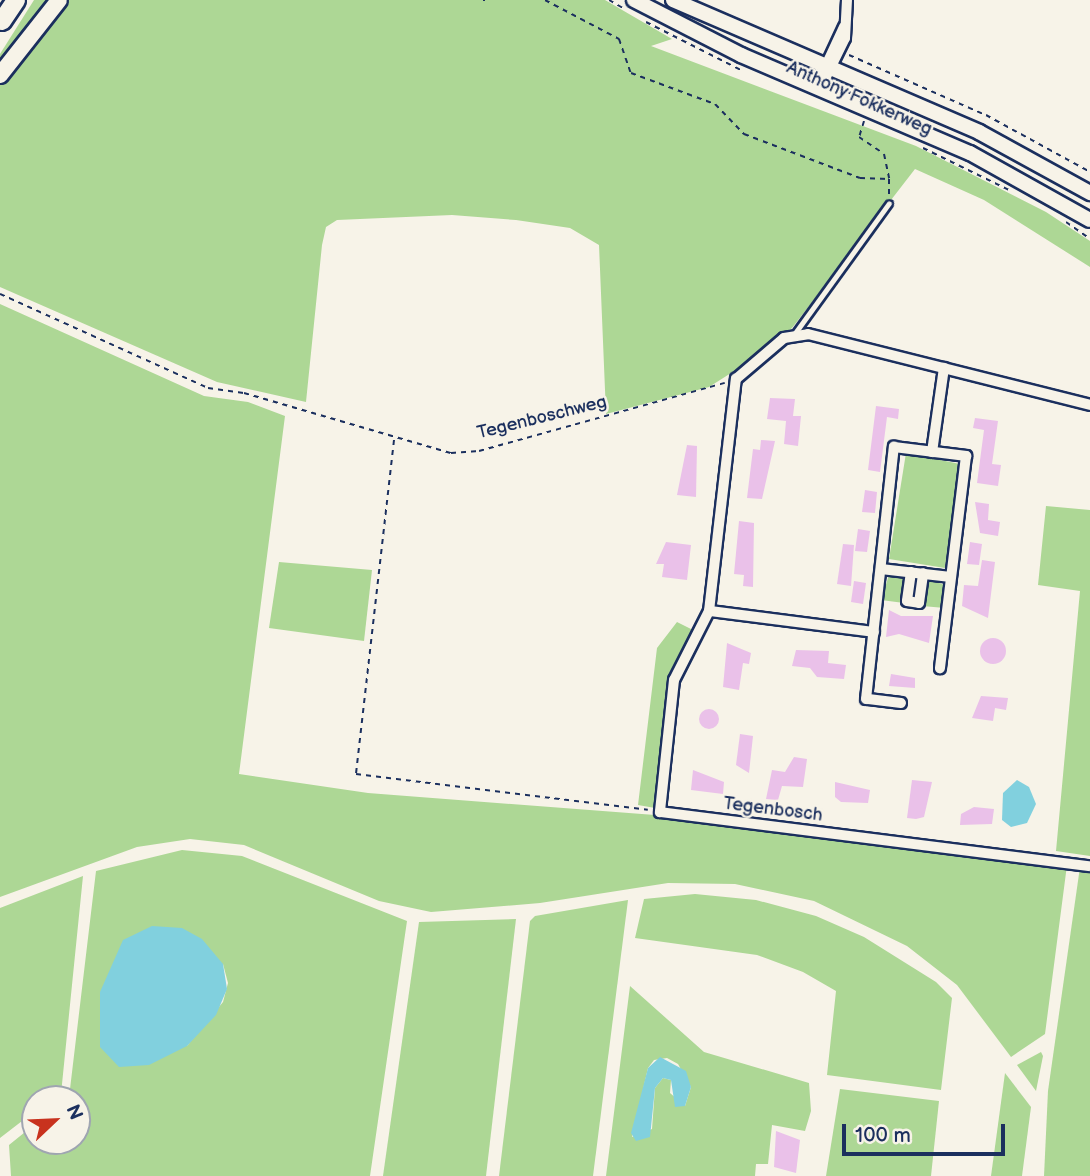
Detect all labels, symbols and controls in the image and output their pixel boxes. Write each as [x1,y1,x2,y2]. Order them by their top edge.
street label: Anthony Fokkerweg [782,57,936,141]
street label: Tegenboschweg [475,391,609,445]
street label: Tegenbosch [722,793,824,827]
north arrow [21,1085,91,1155]
text: N [61,1101,87,1123]
scale bar [845,1110,1008,1154]
text: 100 m [855,1123,911,1148]

